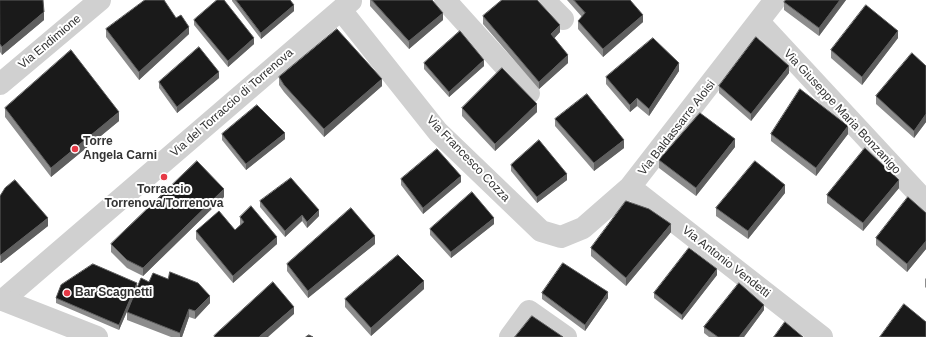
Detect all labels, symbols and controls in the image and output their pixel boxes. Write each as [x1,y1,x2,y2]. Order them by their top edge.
street label: Via Endimione [16,12,84,72]
street label: Via del Torraccio di Torrenova [168,46,296,160]
street label: Via Giuseppe Maria Bonzanigo [780,47,904,177]
street label: Via Baldassarre Aloisi [635,78,719,178]
street label: Via Francesco Cozza [423,113,513,205]
place label: Torre Angela Carni [83,135,157,163]
marker: Torre Angela Carni [70,144,80,154]
marker: Torraccio Torrenova/Torrenova [159,172,169,182]
place label: Torraccio Torrenova/Torrenova [105,183,223,211]
street label: Via Antonio Vendetti [679,223,773,301]
place label: Bar Scagnetti [75,286,152,300]
marker: Bar Scagnetti [62,288,72,298]

